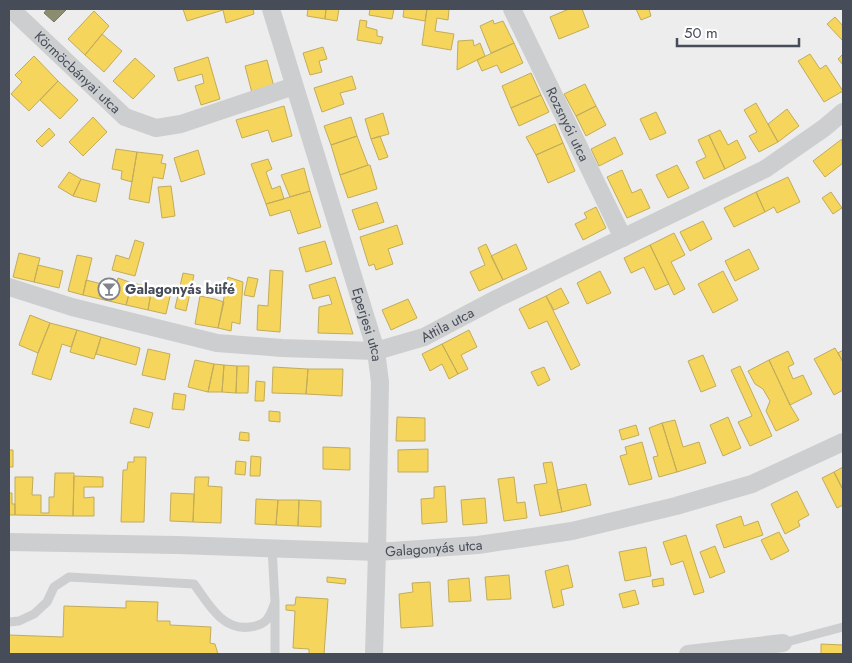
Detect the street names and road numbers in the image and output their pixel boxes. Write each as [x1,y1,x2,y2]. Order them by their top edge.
street label: Körmöcbányai utca [30,26,125,118]
street label: Rozsnyói utca [541,84,594,165]
street label: Eperjesi utca [347,285,387,362]
street label: Attila utca [417,302,478,347]
street label: Galagonyás utca [384,534,484,561]

